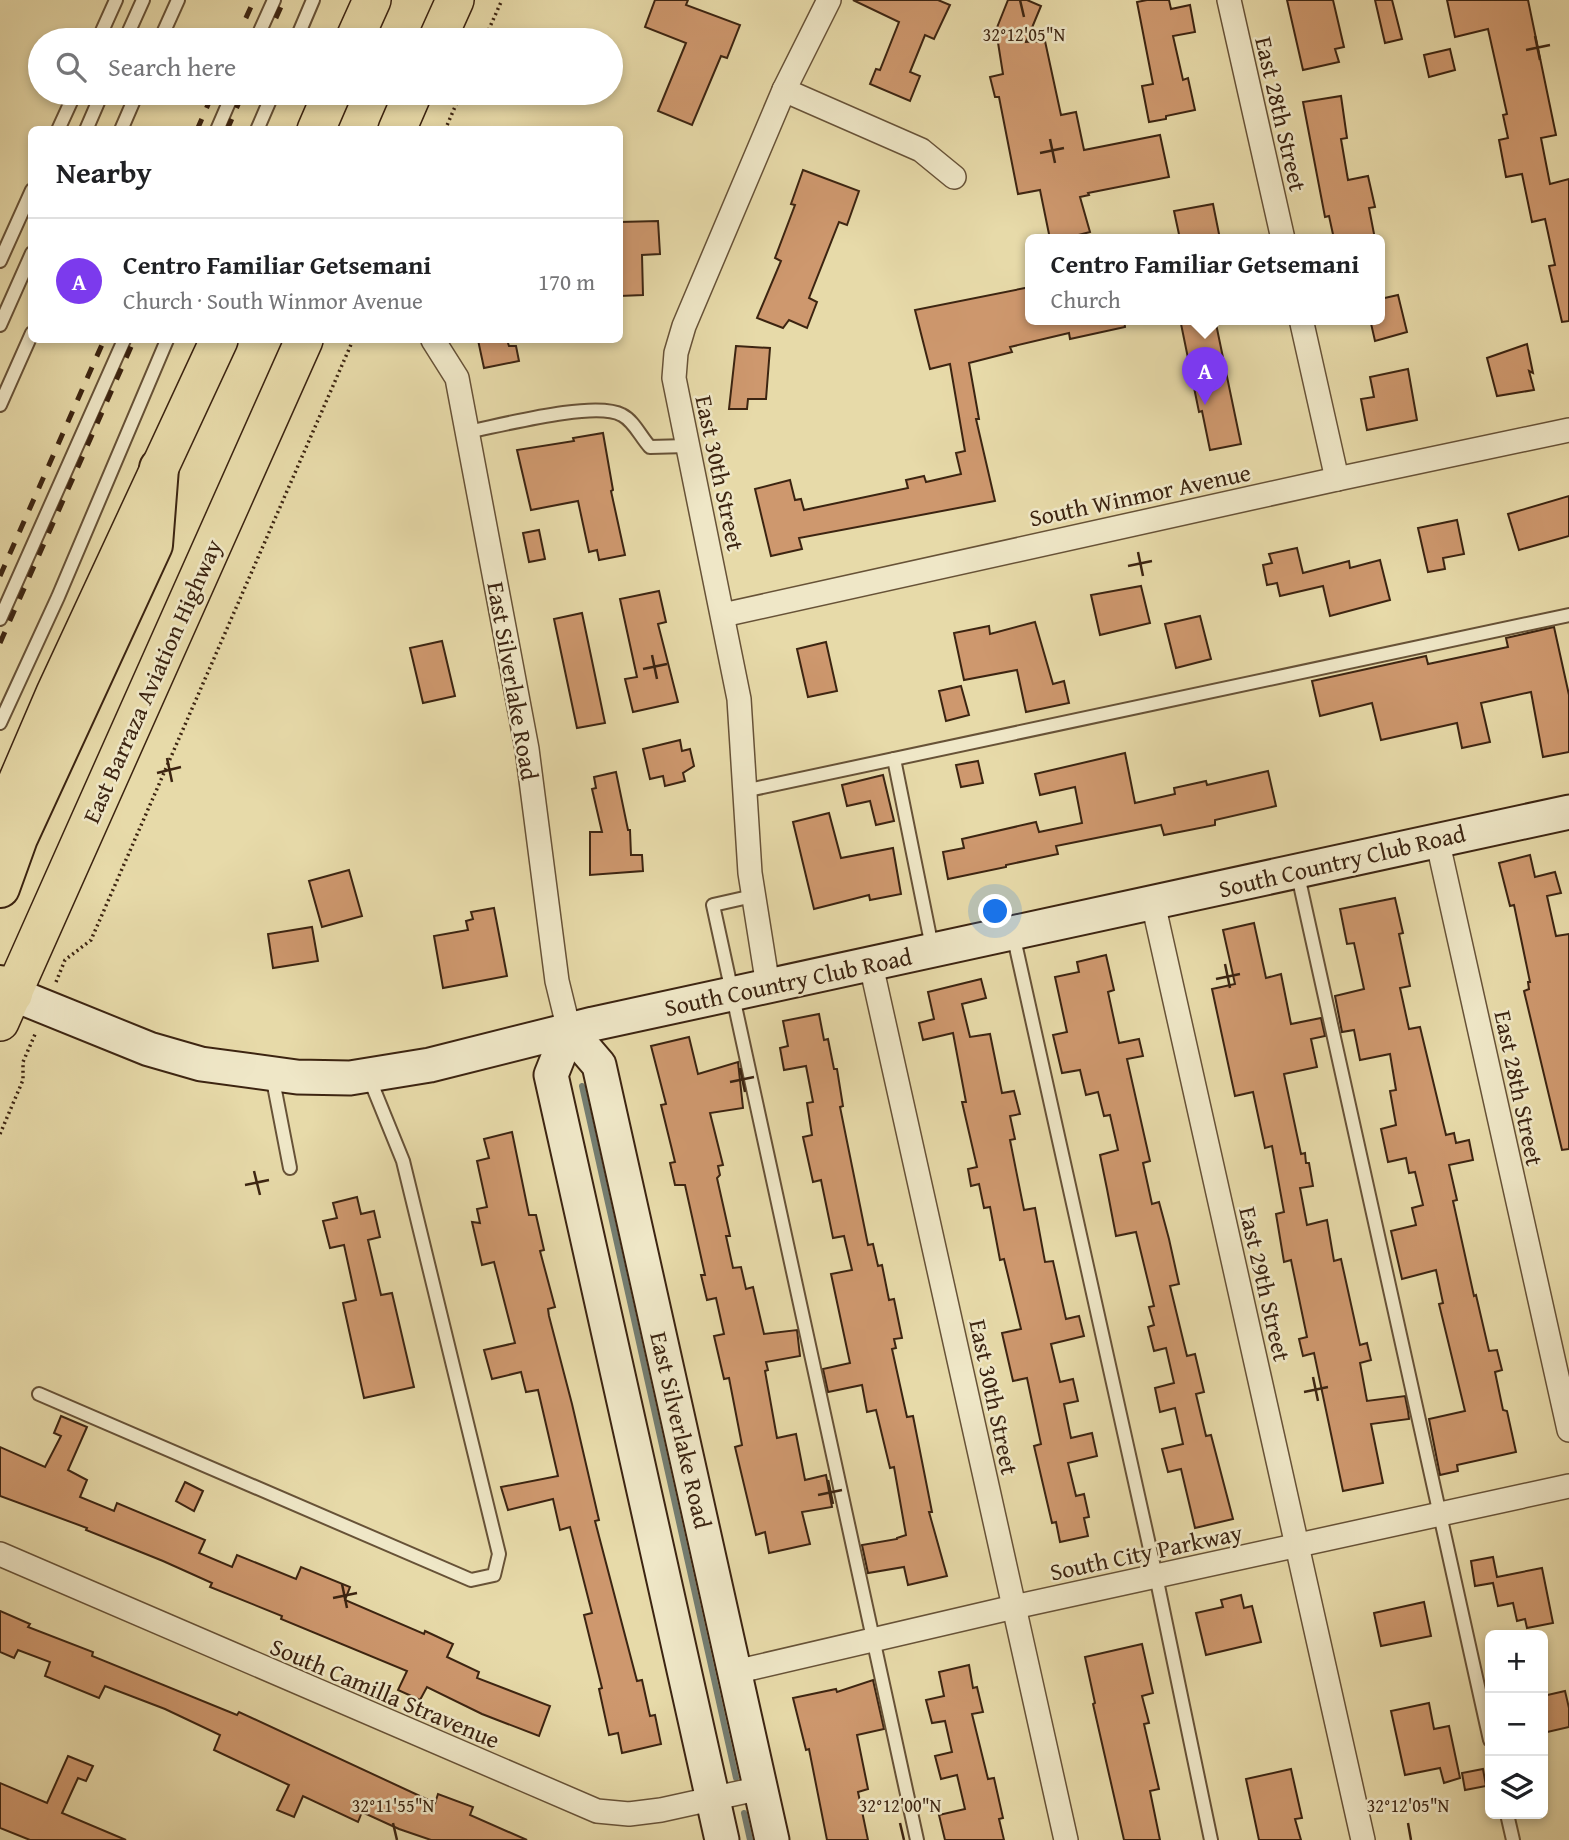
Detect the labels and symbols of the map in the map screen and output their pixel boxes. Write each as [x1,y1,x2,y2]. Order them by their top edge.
text: 32°12'05"N [983,21,1066,48]
street label: East 28th Street [1246,33,1316,195]
pin: A [1182,347,1228,405]
street label: East 30th Street [686,392,754,554]
street label: South Winmor Avenue [1026,454,1254,536]
street label: East Barraza Aviation Highway [73,533,231,829]
street label: East Silverlake Road [478,579,548,783]
street label: South Country Club Road [1215,816,1469,906]
your location [978,894,1012,928]
street label: South Country Club Road [661,939,915,1025]
street label: East 28th Street [1485,1007,1553,1169]
street label: East 29th Street [1230,1203,1300,1365]
street label: East 30th Street [960,1316,1028,1478]
street label: East Silverlake Road [641,1328,721,1532]
street label: South City Parkway [1047,1515,1246,1589]
street label: South Camilla Stravenue [265,1629,505,1757]
text: 32°11'55"N [352,1792,435,1819]
text: 32°12'00"N [859,1792,942,1819]
text: 32°12'05"N [1367,1792,1450,1819]

